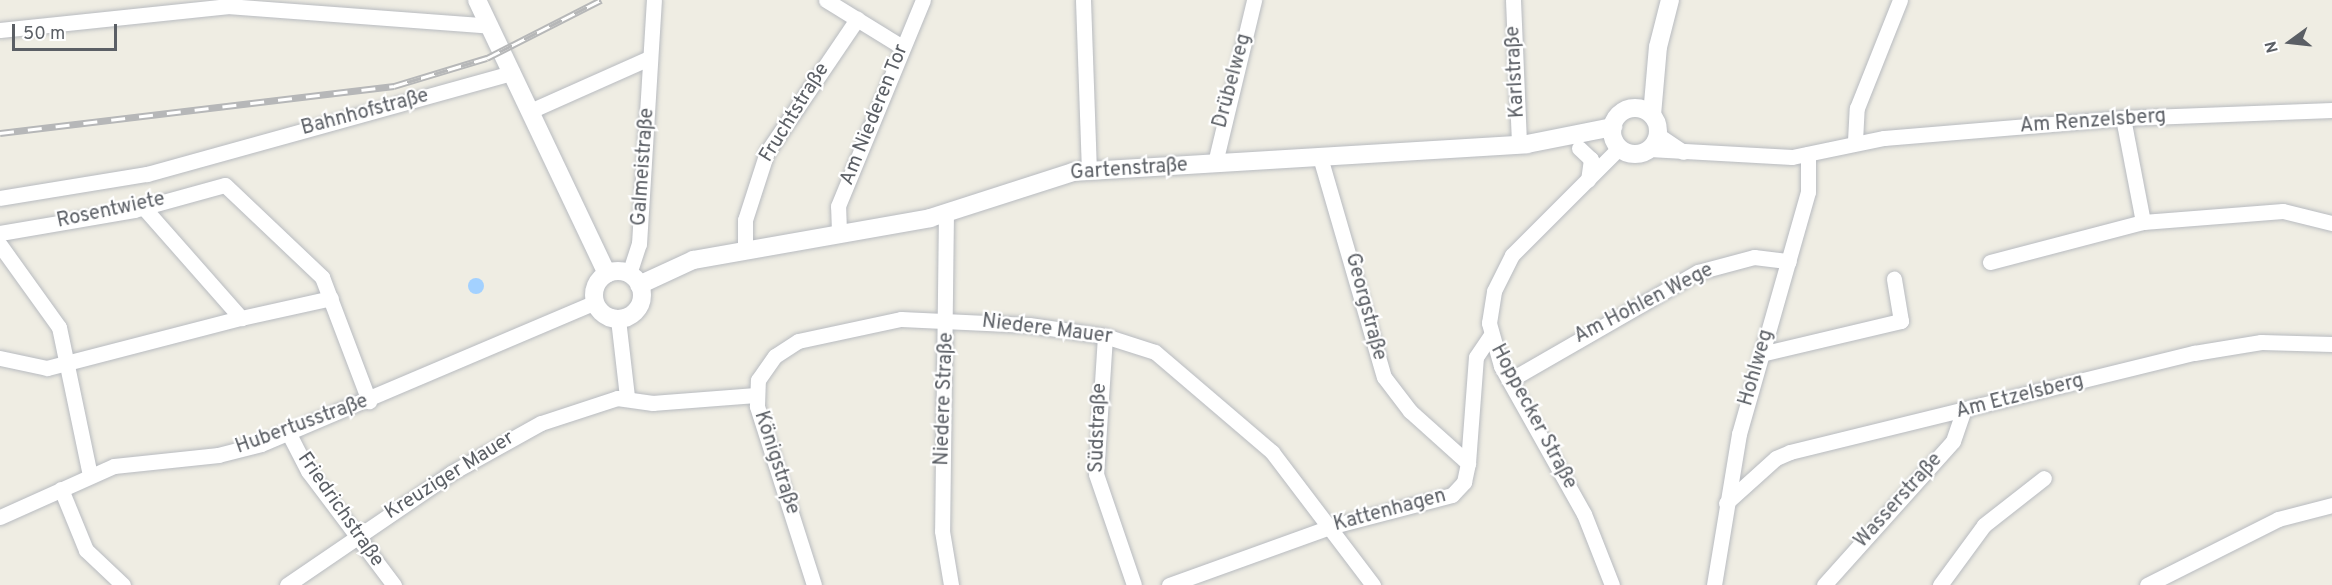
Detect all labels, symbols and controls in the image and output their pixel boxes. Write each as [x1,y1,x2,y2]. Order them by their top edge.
scale bar [15,12,120,50]
north arrow [2260,12,2320,72]
text: 50 m [23,23,65,46]
street label: Karlstraße [1502,25,1530,119]
street label: Drübelweg [1209,31,1257,131]
text: N [2261,39,2284,55]
street label: Am Niederen Tor [836,41,914,189]
street label: Fruchtstraße [755,59,835,167]
street label: Bahnhofstraße [299,84,431,142]
street label: Am Renzelsberg [2019,105,2167,139]
street label: Galmeistraße [628,107,660,227]
street label: Gartenstraße [1069,154,1189,186]
street label: Rosentwiete [55,188,167,234]
street label: Georgstraße [1339,251,1391,363]
street label: Am Hohlen Wege [1570,259,1718,349]
street label: Niedere Mauer [980,310,1114,350]
street label: Hohlweg [1735,327,1779,409]
street label: Niedere Straße [931,332,959,466]
street label: Hoppecker Straße [1485,340,1581,494]
street label: Am Etzelsberg [1954,370,2086,424]
street label: Südstraße [1085,383,1113,473]
street label: Hubertusstraße [232,390,372,460]
street label: Königstraße [748,408,804,518]
street label: Kreuziger Mauer [381,427,519,525]
street label: Friedrichstraße [292,448,388,572]
street label: Wasserstraße [1850,449,1948,553]
street label: Kattenhagen [1331,484,1449,538]

